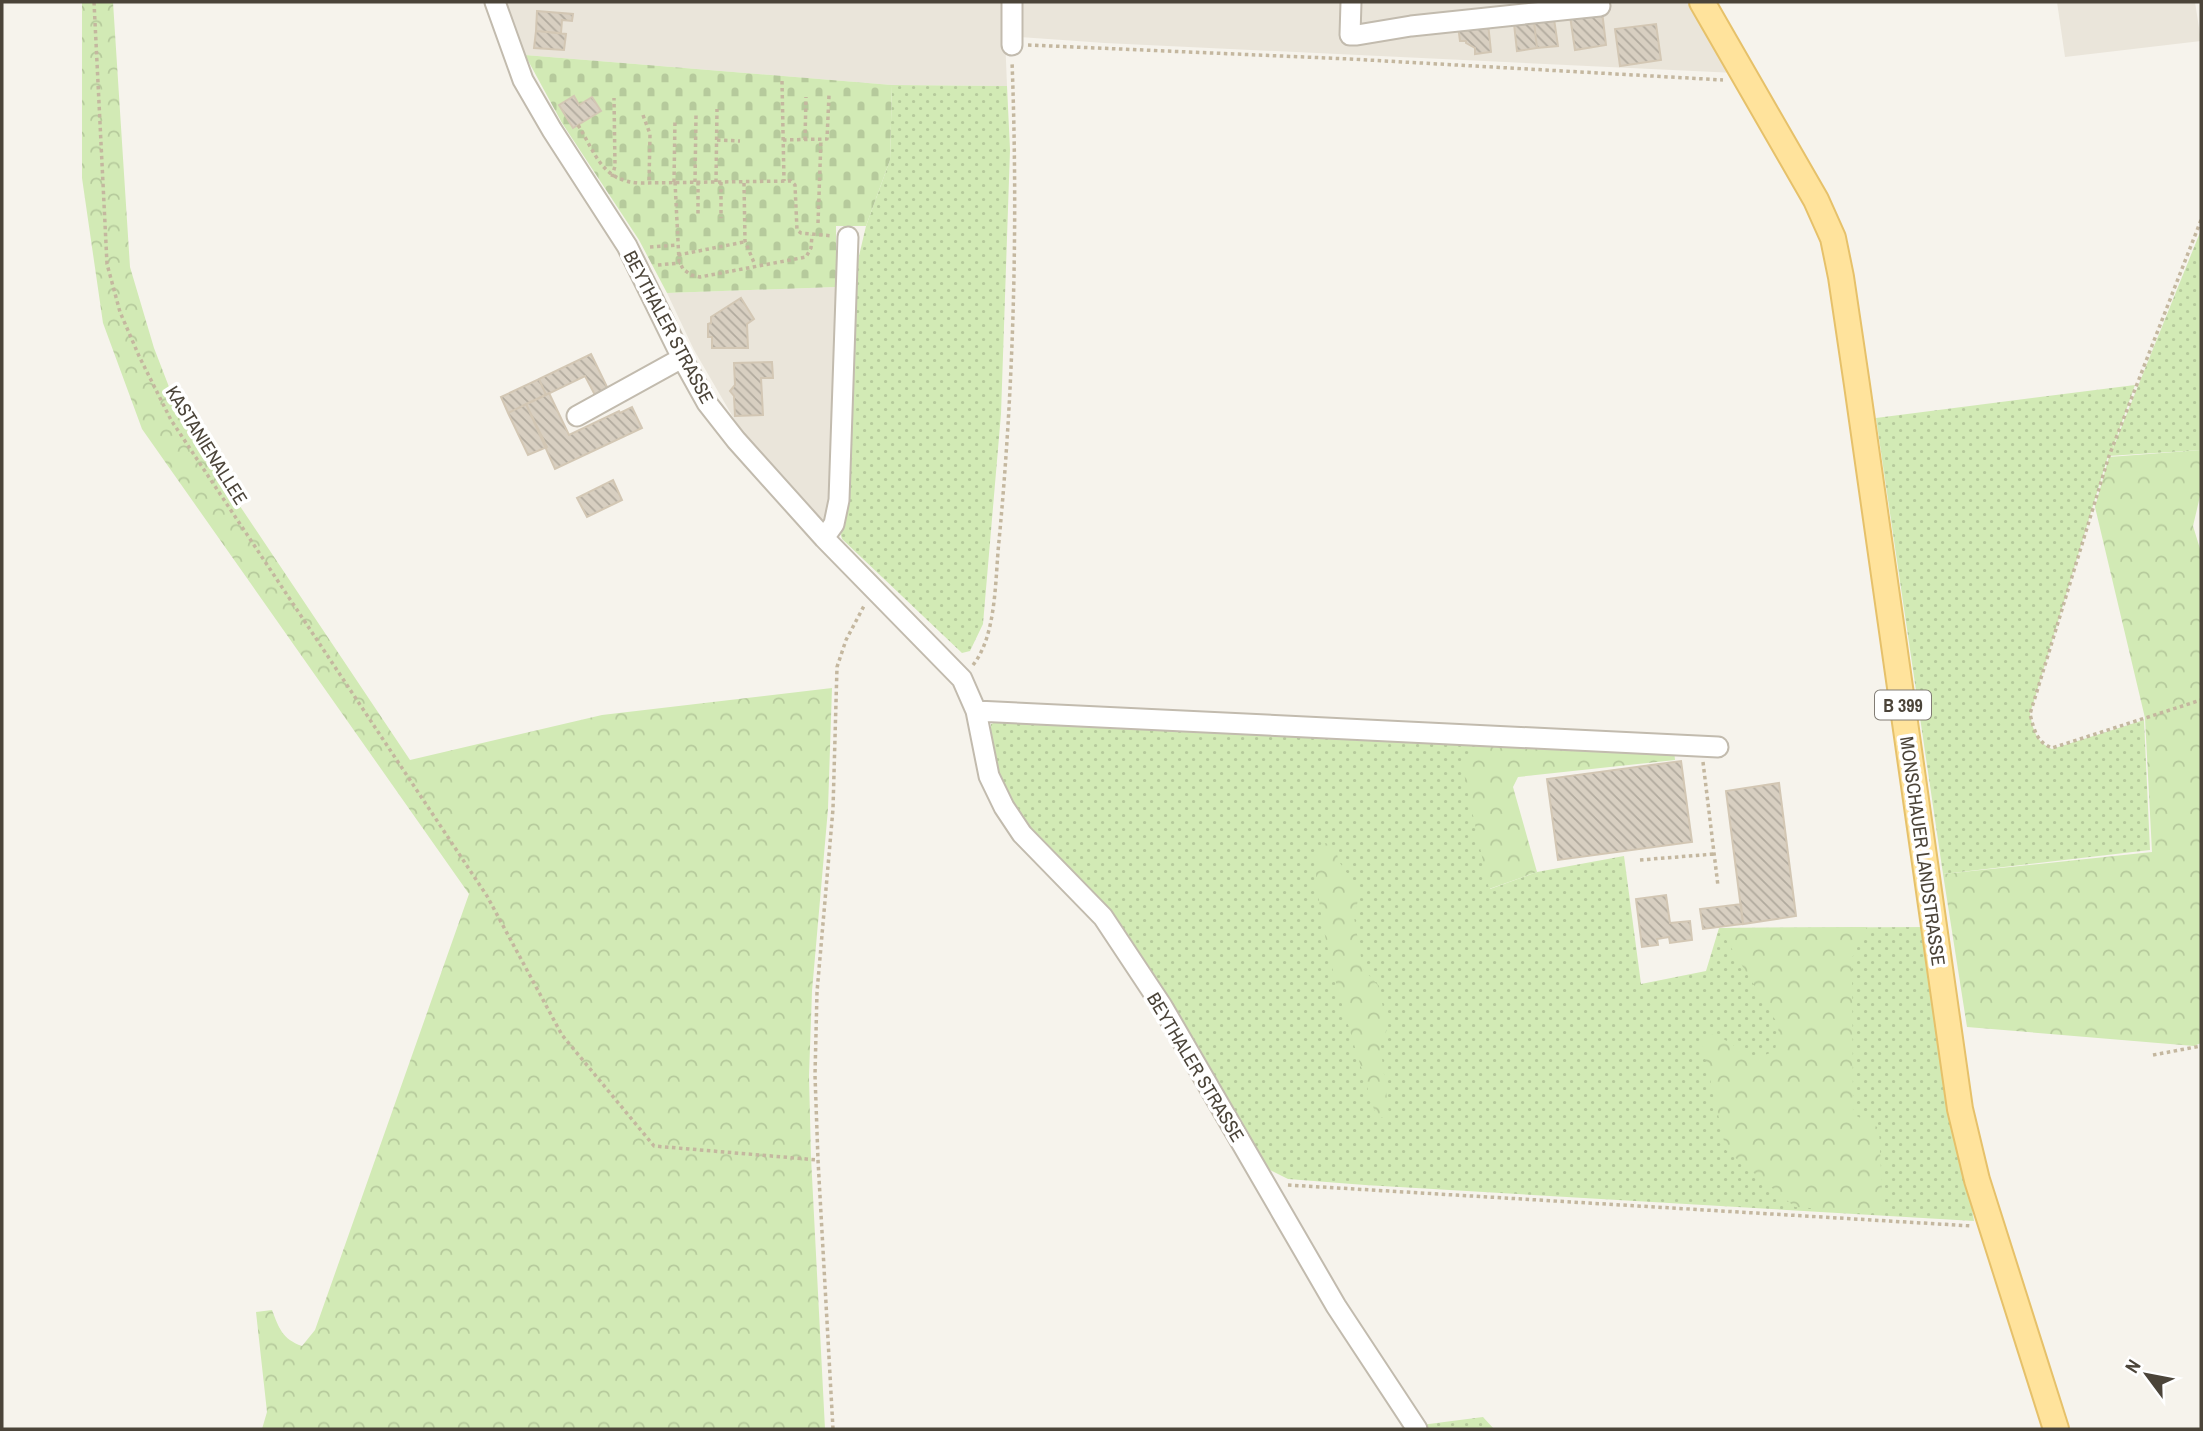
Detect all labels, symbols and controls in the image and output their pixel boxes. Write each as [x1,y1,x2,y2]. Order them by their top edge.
street label: BEYTHALER STRASSE [618,246,720,408]
street label: KASTANIENALLEE [160,381,254,509]
road number: B 399 [1875,690,1931,720]
street label: MONSCHAUER LANDSTRASSE [1894,735,1952,967]
street label: BEYTHALER STRASSE [1141,988,1251,1146]
north arrow [2112,1340,2182,1410]
text: N [2119,1354,2147,1378]

